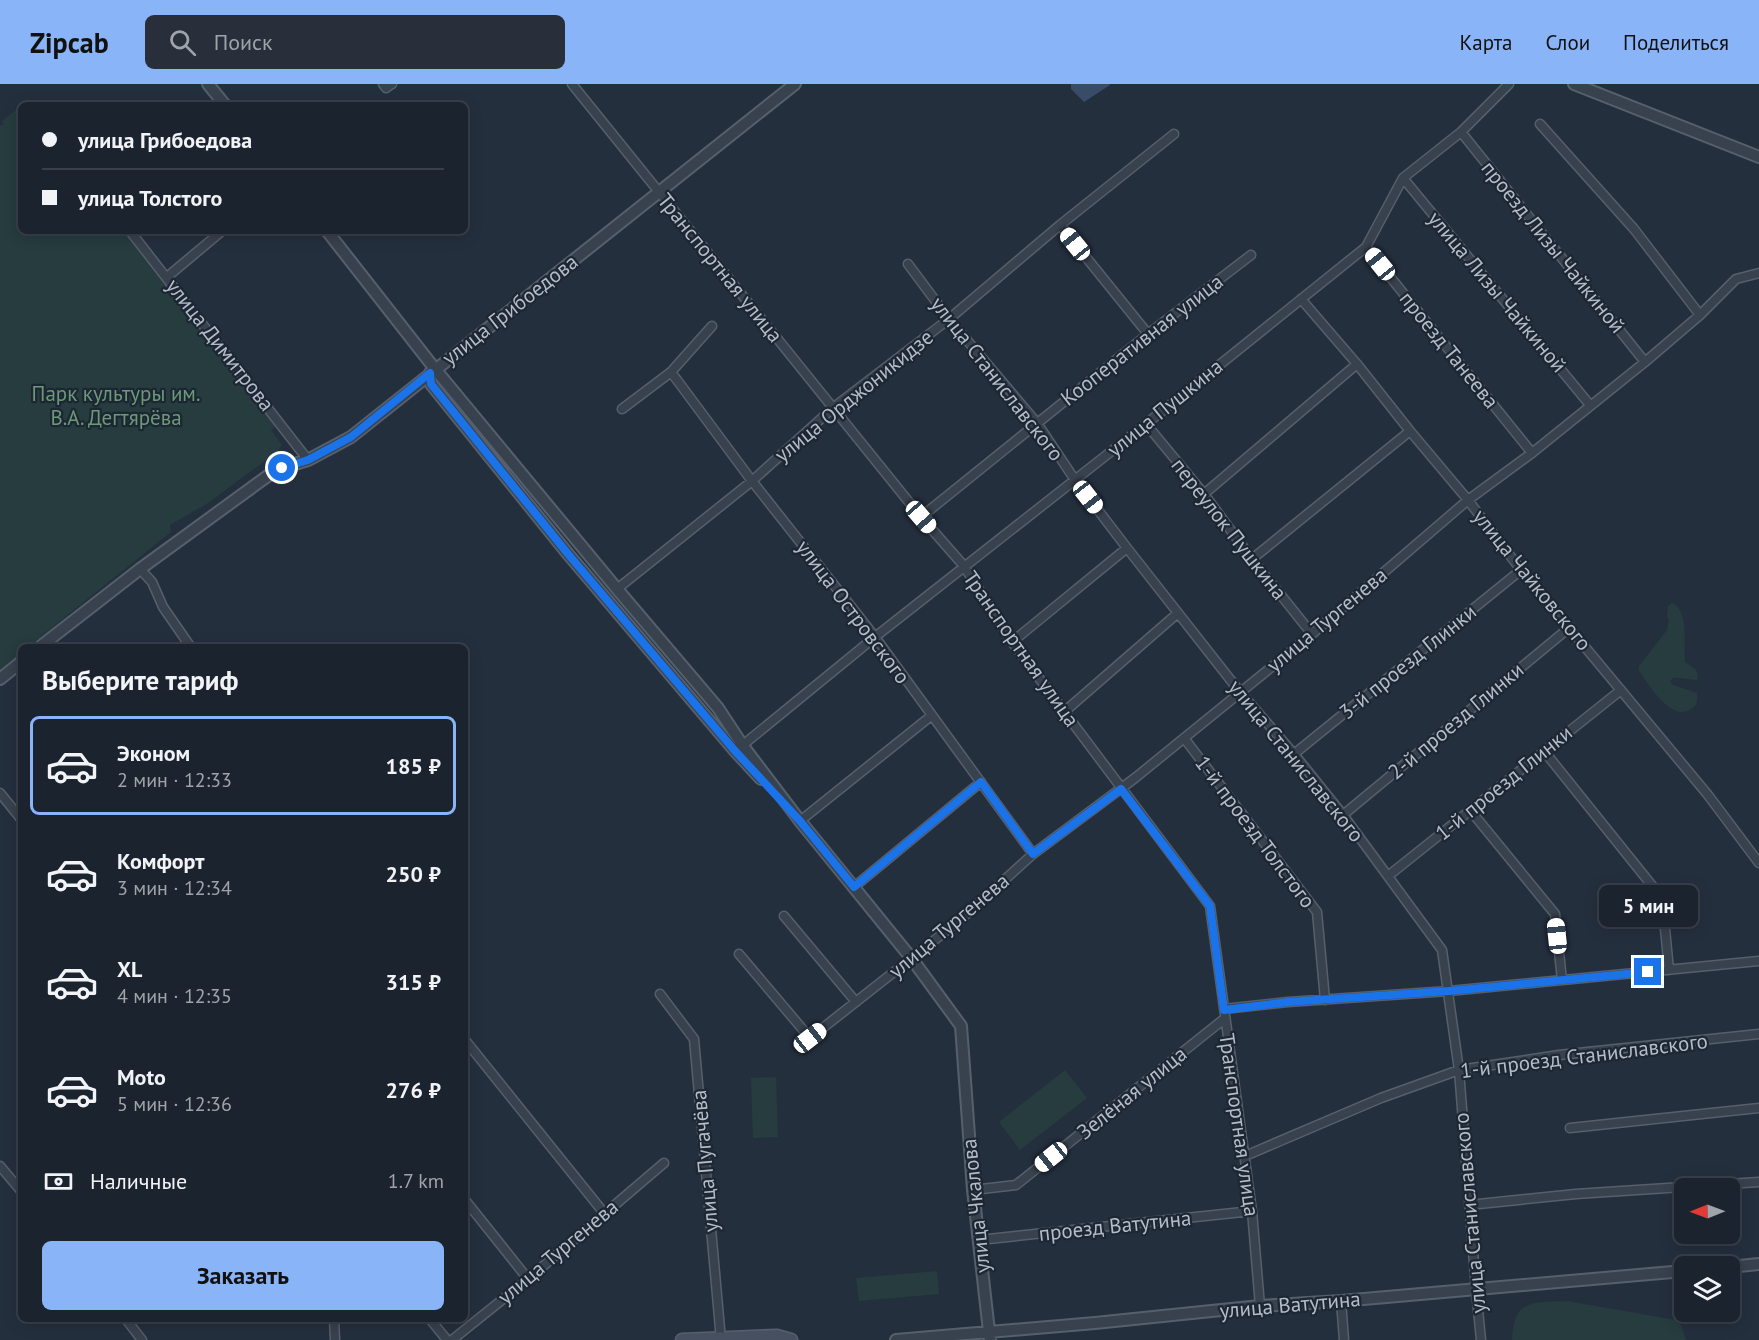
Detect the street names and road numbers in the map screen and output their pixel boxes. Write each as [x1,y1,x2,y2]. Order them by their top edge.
street label: проезд Лизы Чайкиной [1476,155,1631,338]
street label: Транспортная улица [652,187,789,348]
street label: улица Лизы Чайкиной [1422,206,1573,378]
street label: улица Грибоедова [436,248,583,371]
street label: Кооперативная улица [1055,268,1228,411]
street label: улица Димитрова [160,273,281,416]
street label: проезд Танеева [1394,286,1505,414]
street label: улица Станиславского [925,291,1070,466]
street label: улица Орджоникидзе [769,323,939,468]
street label: улица Пушкина [1101,353,1228,463]
street label: переулок Пушкина [1166,452,1293,605]
street label: улица Чайковского [1467,503,1598,656]
street label: улица Островского [790,534,916,689]
street label: улица Тургенева [1261,561,1393,678]
street label: Транспортная улица [957,565,1085,732]
street label: 3-й проезд Глинки [1334,598,1482,725]
street label: 2-й проезд Глинки [1382,656,1529,785]
street label: улица Станиславского [1223,674,1370,847]
street label: 1-й проезд Глинки [1430,719,1578,846]
street label: 1-й проезд Толстого [1189,750,1322,913]
street label: улица Тургенева [883,867,1015,984]
street label: 1-й проезд Станиславского [1459,1027,1709,1084]
street label: Транспортная улица [1213,1032,1266,1218]
street label: Зелёная улица [1071,1040,1192,1145]
street label: улица Пугачёва [685,1089,724,1233]
street label: улица Станиславского [1447,1112,1492,1315]
street label: улица Чкалова [955,1138,996,1275]
street label: улица Тургенева [492,1193,624,1310]
street label: проезд Ватутина [1037,1204,1193,1247]
street label: улица Ватутина [1218,1285,1362,1324]

